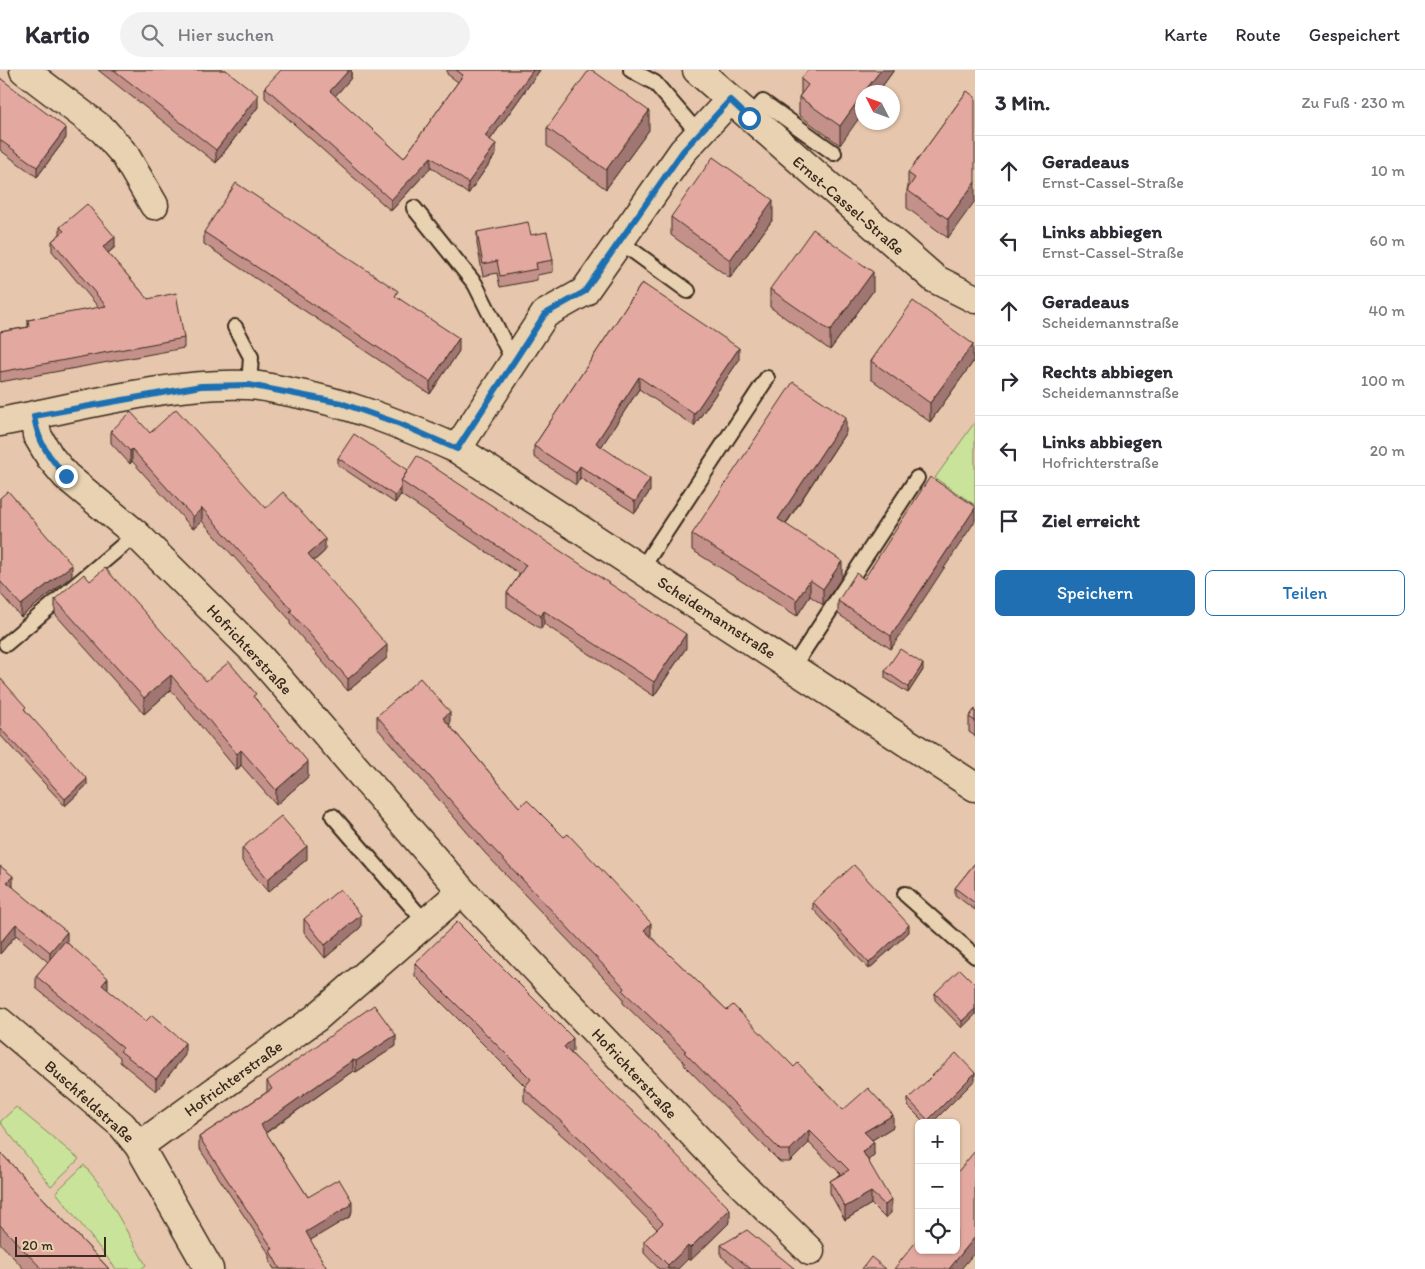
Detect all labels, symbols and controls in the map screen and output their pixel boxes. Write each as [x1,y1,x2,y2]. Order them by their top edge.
search box [120,12,470,57]
text: Kartio [25,20,90,49]
icon: search [138,21,166,49]
text: Hier suchen [178,23,274,46]
text: Karte [1164,24,1207,46]
text: Route [1235,24,1281,46]
text: Gespeichert [1309,24,1400,46]
north arrow [855,85,900,130]
text: 3 Min. [995,90,1050,115]
text: Zu Fuß · 230 m [1302,93,1405,112]
route start [738,107,761,130]
text: Geradeaus [1042,150,1129,173]
street label: Ernst-Cassel-Straße [789,152,908,259]
icon: ahead [995,157,1023,185]
text: 10 m [1371,161,1405,180]
text: Ernst-Cassel-Straße [1042,173,1184,192]
text: Links abbiegen [1042,220,1162,243]
icon: left [995,227,1023,255]
text: 60 m [1370,231,1405,250]
text: Ernst-Cassel-Straße [1042,243,1184,262]
text: Geradeaus [1042,290,1129,313]
icon: ahead [995,297,1023,325]
text: 40 m [1368,301,1405,320]
text: Scheidemannstraße [1042,313,1179,332]
text: Rechts abbiegen [1042,360,1173,383]
icon: right [995,367,1023,395]
text: 100 m [1361,371,1405,390]
text: Scheidemannstraße [1042,383,1179,402]
text: Links abbiegen [1042,430,1162,453]
icon: left [995,437,1023,465]
text: 20 m [1370,441,1405,460]
text: Hofrichterstraße [1042,453,1159,472]
route end [55,465,78,488]
icon: arrive [995,507,1023,535]
text: Ziel erreicht [1042,509,1140,532]
button: Speichern [995,570,1195,616]
button: Teilen [1205,570,1405,616]
street label: Scheidemannstraße [654,572,780,663]
street label: Hofrichterstraße [203,600,296,699]
street label: Hofrichterstraße [588,1024,681,1123]
street label: Hofrichterstraße [180,1036,286,1120]
street label: Buschfeldstraße [41,1056,138,1147]
map controls [915,1119,960,1254]
button: + [915,1119,960,1164]
button: − [915,1164,960,1209]
button: locate [915,1209,960,1254]
scale bar [15,1234,106,1257]
text: 20 m [22,1237,53,1254]

